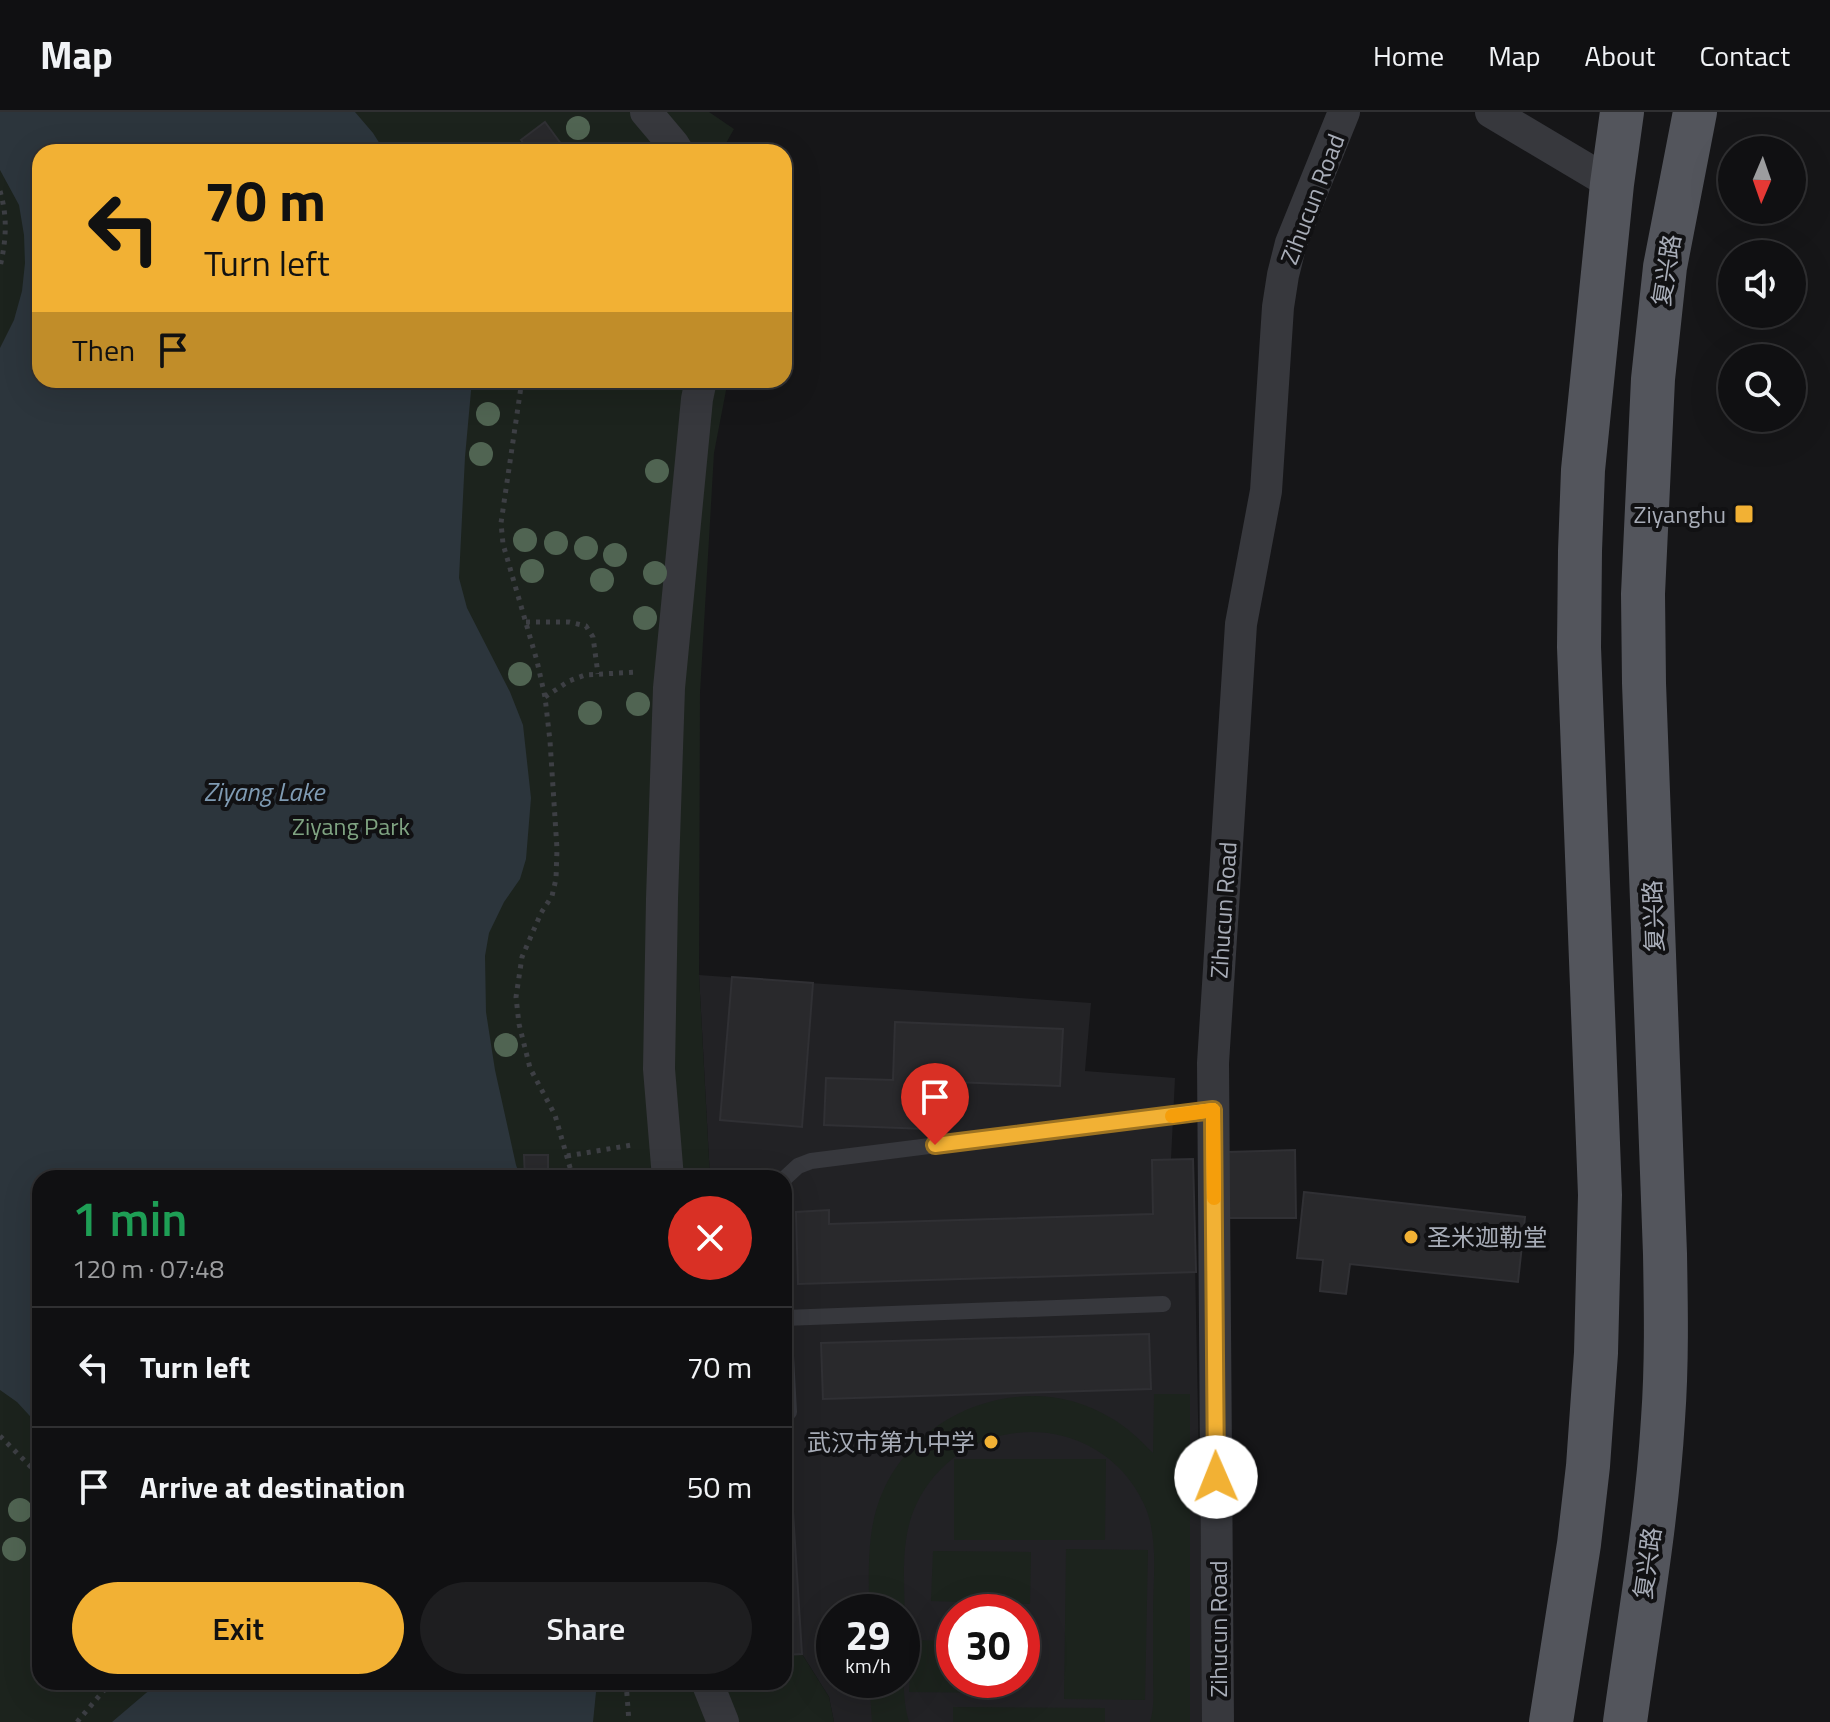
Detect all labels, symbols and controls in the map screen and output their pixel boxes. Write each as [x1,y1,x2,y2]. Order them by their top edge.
text: Map [40,26,113,84]
text: Home [1373,34,1444,77]
text: Map [1488,34,1541,77]
text: About [1585,34,1655,77]
text: Contact [1699,34,1790,77]
street label: Zihucun Road [1271,129,1353,269]
north arrow [1718,136,1806,224]
map controls [1718,136,1806,432]
text: 70 m [204,158,326,243]
icon: left [72,176,176,280]
street label: 复兴路 [1643,232,1689,308]
text: Turn left [204,235,330,290]
button: sound [1718,240,1806,328]
text: Then [72,327,135,373]
icon: arrive [151,328,195,372]
button: search [1718,344,1806,432]
place label: Ziyanghu [1634,496,1726,532]
marker: Ziyanghu [1733,503,1755,525]
water label: Ziyang Lake [204,772,326,811]
park label: Ziyang Park [292,808,410,844]
street label: Zihucun Road [1200,840,1246,980]
street label: 复兴路 [1634,879,1672,953]
pin [901,1063,969,1145]
icon: arrive [913,1075,957,1119]
text: 1 min [72,1182,187,1255]
button: close [668,1196,752,1280]
place label: 圣米迦勒堂 [1427,1219,1547,1255]
marker: 圣米迦勒堂 [1402,1228,1420,1246]
text: 120 m · 07:48 [72,1249,224,1288]
text: Turn left [140,1344,250,1390]
text: 70 m [687,1344,752,1390]
icon: left [72,1345,116,1389]
place label: 武汉市第九中学 [807,1424,975,1460]
marker: 武汉市第九中学 [982,1433,1000,1451]
position arrow [1174,1435,1258,1519]
text: Arrive at destination [140,1464,405,1510]
text: 50 m [687,1464,752,1510]
icon: arrive [72,1465,116,1509]
street label: 复兴路 [1624,1525,1670,1601]
street label: Zihucun Road [1200,1560,1236,1698]
button: Exit [72,1582,404,1674]
button: Share [420,1582,752,1674]
speed limit sign: 30 [936,1594,1040,1698]
text: 29 [846,1605,890,1666]
text: km/h [845,1650,891,1681]

